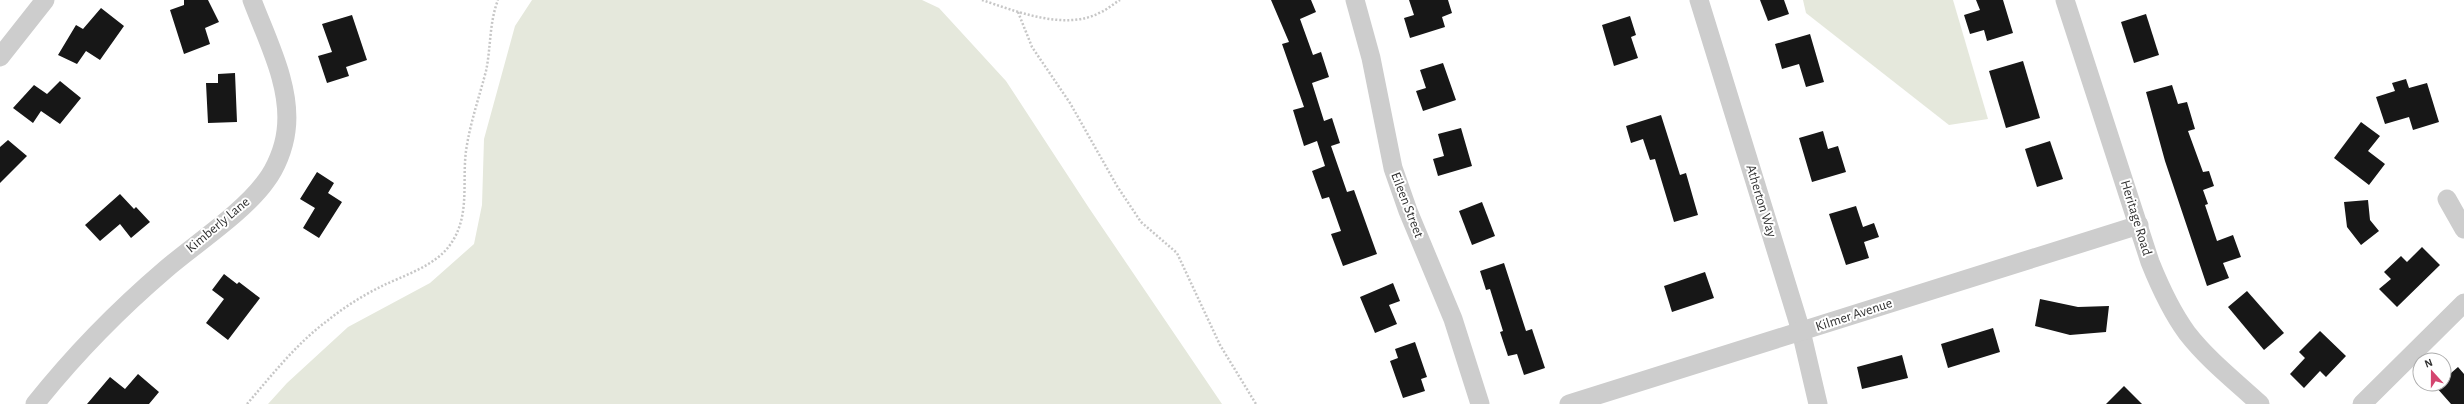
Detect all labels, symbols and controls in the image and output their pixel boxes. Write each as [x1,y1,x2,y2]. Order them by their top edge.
street label: Atherton Way [1743,163,1779,239]
street label: Eileen Street [1388,170,1426,240]
street label: Heritage Road [2118,179,2154,257]
street label: Kimberly Lane [184,195,252,255]
street label: Kilmer Avenue [1814,296,1894,334]
north arrow [2412,352,2452,392]
text: N [2423,357,2434,370]

